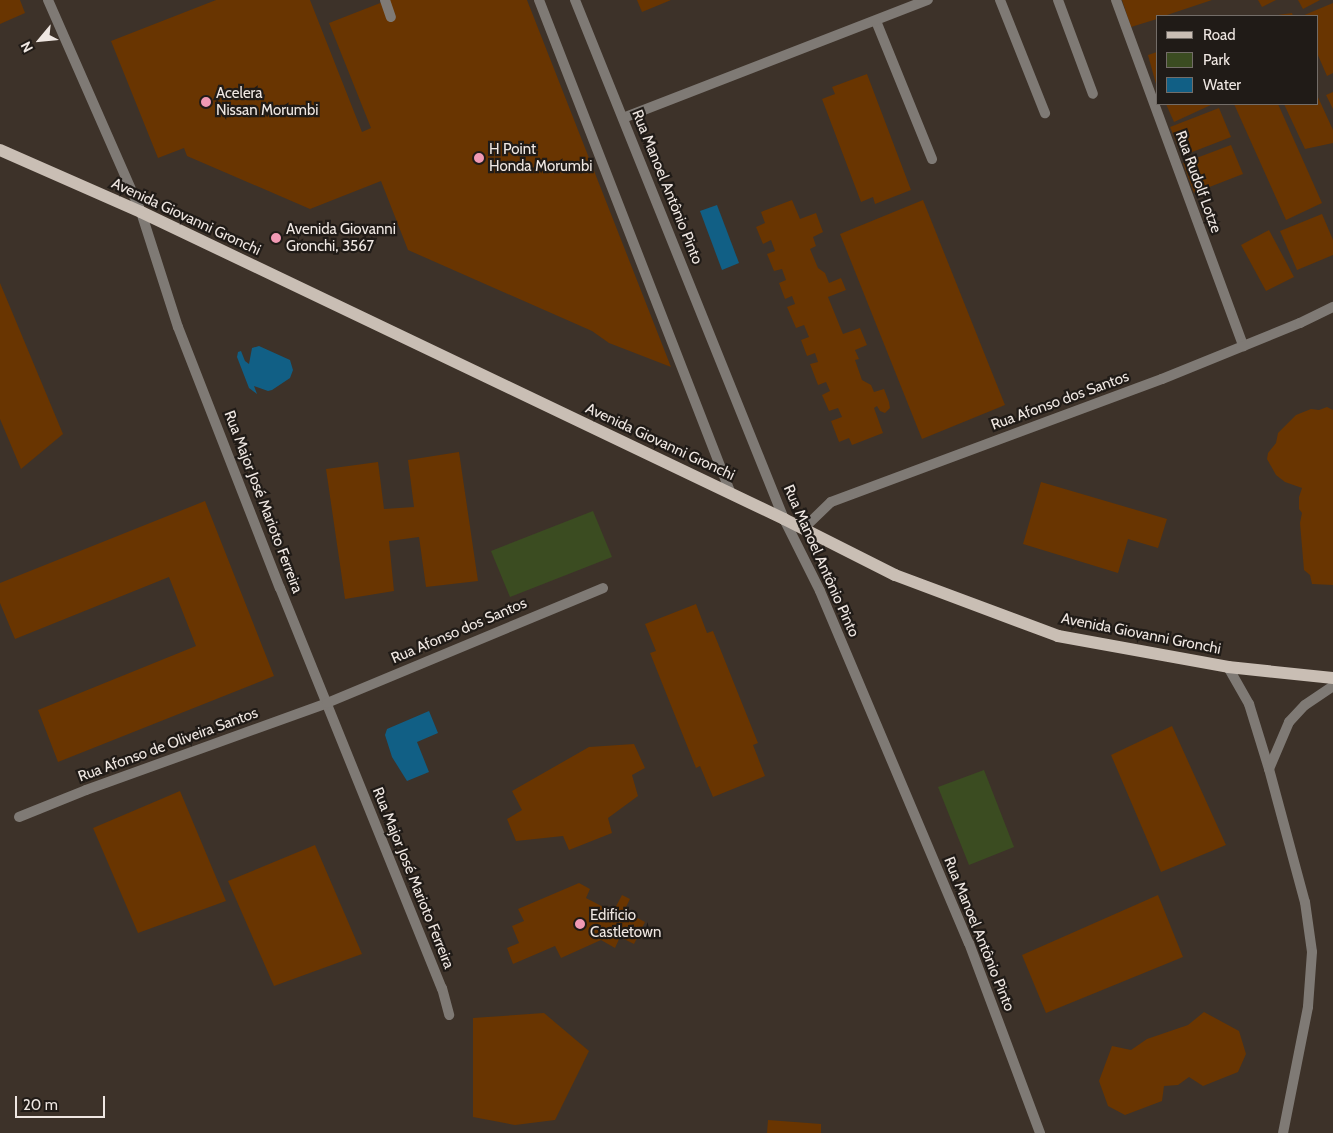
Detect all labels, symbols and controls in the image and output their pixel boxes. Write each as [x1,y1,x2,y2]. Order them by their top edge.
north arrow [15,15,65,65]
legend [1156,15,1318,105]
text: Road [1203,26,1236,44]
text: N [16,38,37,56]
text: Park [1203,51,1230,69]
text: Water [1203,76,1241,94]
place label: Acelera Nissan Morumbi [216,84,318,119]
marker: Acelera Nissan Morumbi [200,96,212,108]
street label: Rua Manoel Antônio Pinto [628,107,706,267]
street label: Rua Rudolf Lotze [1171,128,1225,236]
place label: H Point Honda Morumbi [489,140,592,175]
marker: H Point Honda Morumbi [473,152,485,164]
street label: Avenida Giovanni Gronchi [109,175,263,259]
place label: Avenida Giovanni Gronchi, 3567 [286,220,396,255]
marker: Avenida Giovanni Gronchi, 3567 [270,232,282,244]
street label: Rua Afonso dos Santos [989,368,1131,434]
street label: Avenida Giovanni Gronchi [583,400,737,484]
street label: Rua Major José Marioto Ferreira [220,408,306,596]
street label: Rua Manoel Antônio Pinto [779,482,863,640]
street label: Rua Afonso dos Santos [389,594,529,668]
street label: Avenida Giovanni Gronchi [1060,610,1222,658]
street label: Rua Afonso de Oliveira Santos [76,704,260,786]
street label: Rua Major José Marioto Ferreira [368,785,458,971]
street label: Rua Manoel Antônio Pinto [940,854,1018,1014]
place label: Edificio Castletown [590,906,661,941]
marker: Edificio Castletown [574,918,586,930]
scale bar [18,1086,108,1118]
text: 20 m [23,1096,58,1114]

